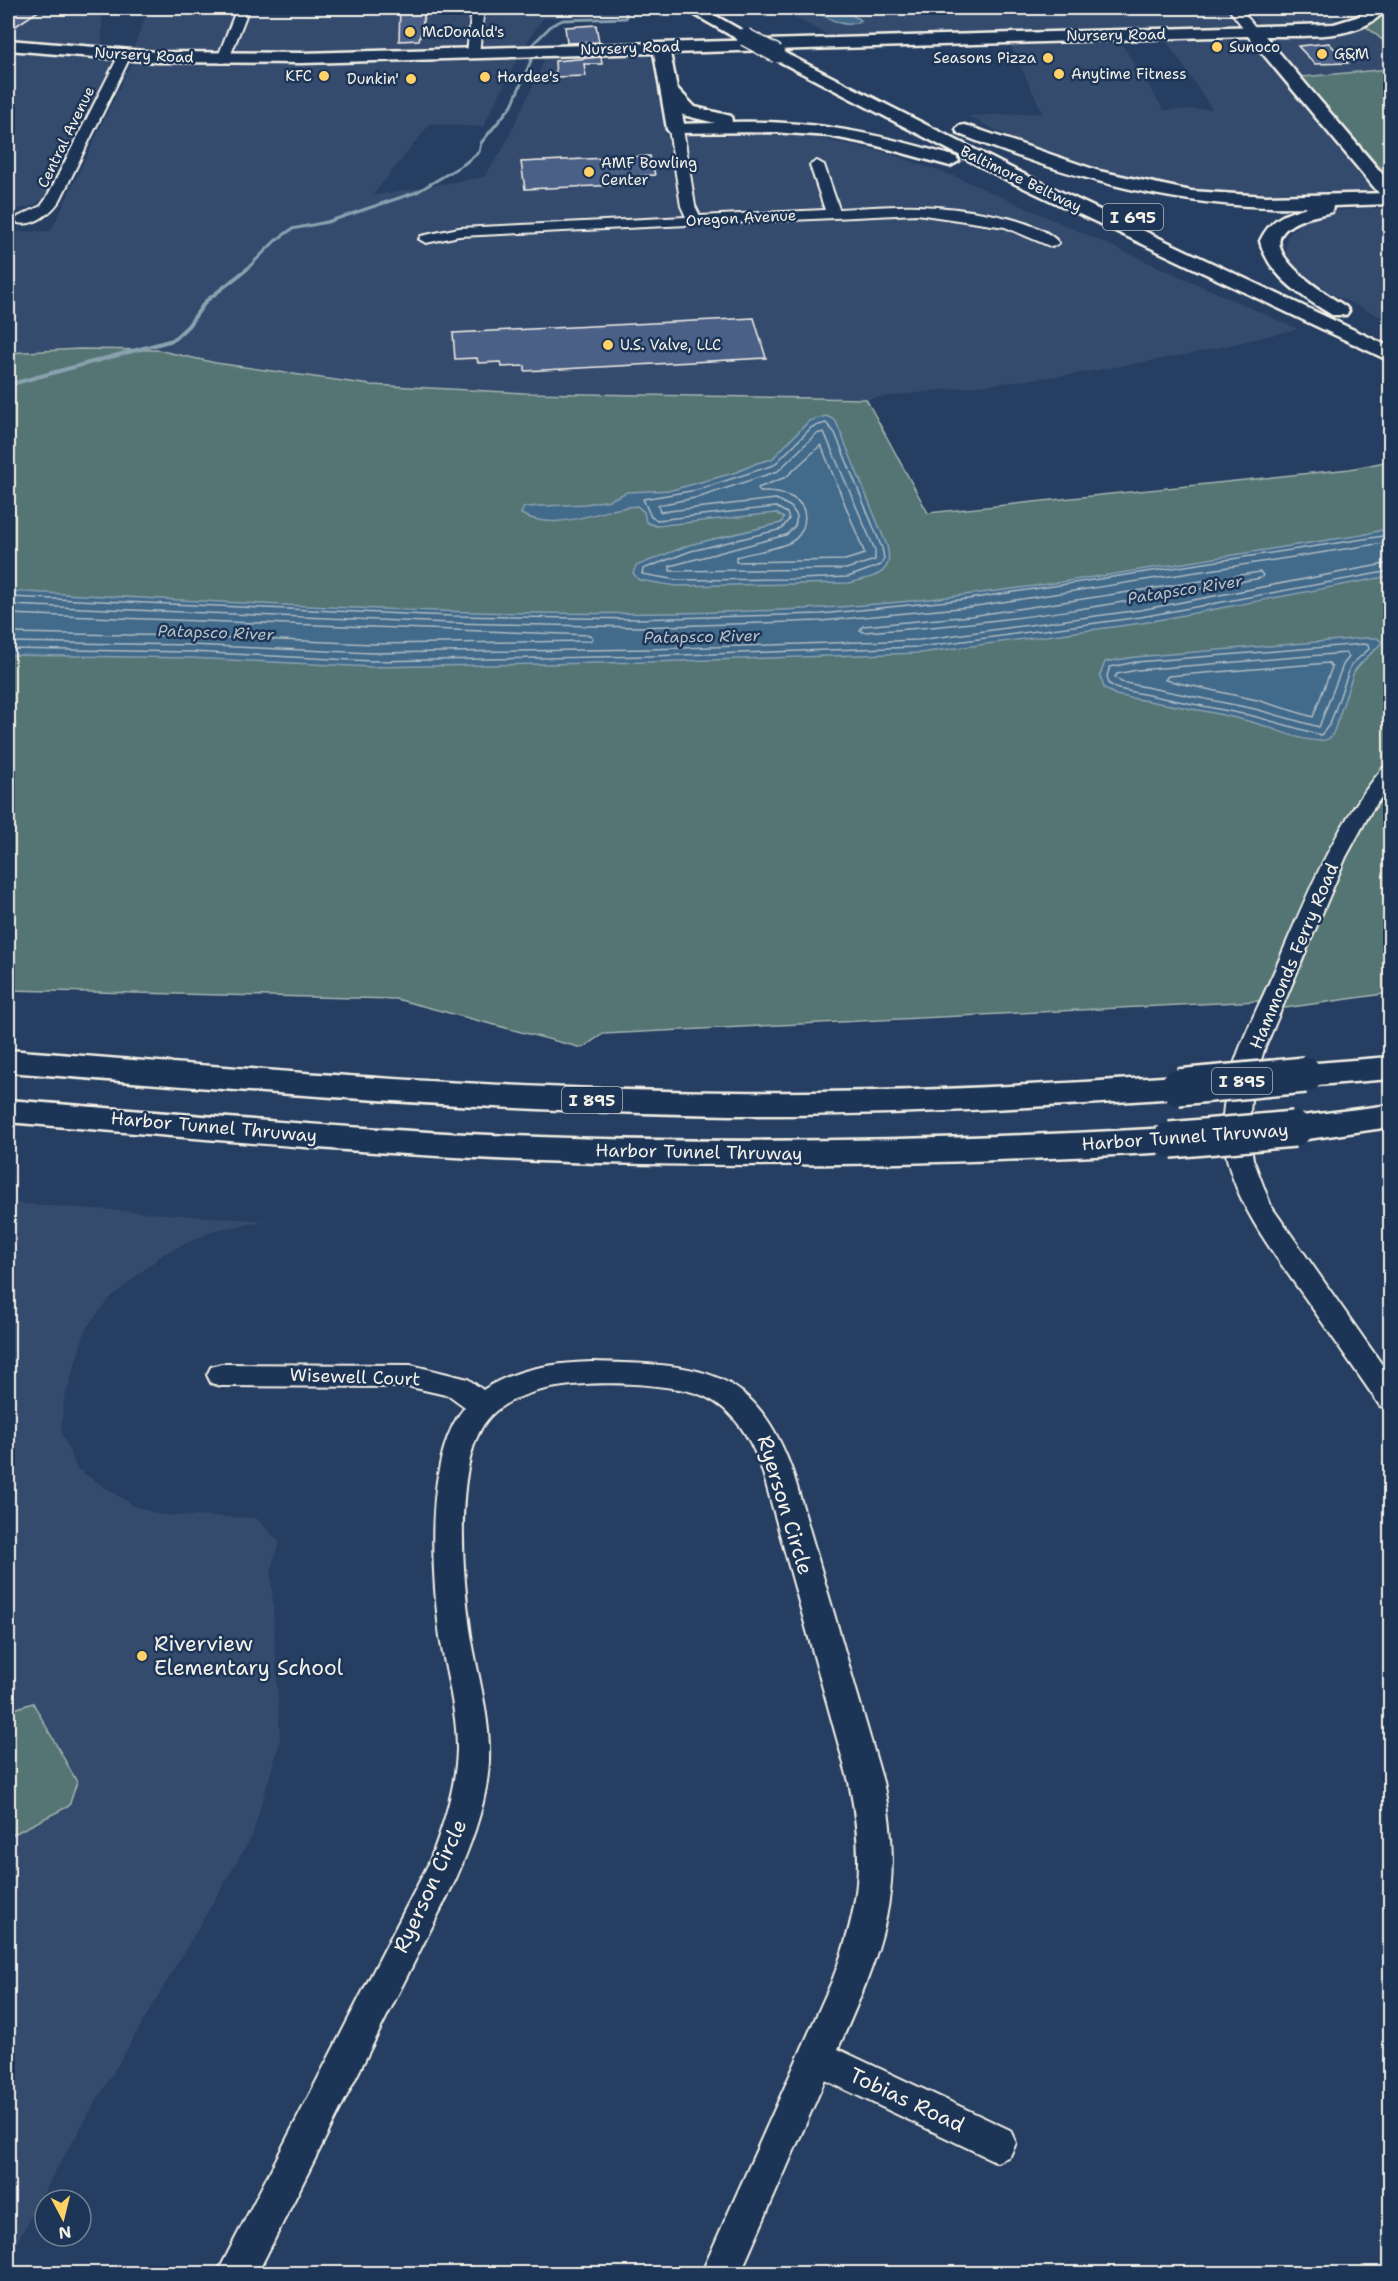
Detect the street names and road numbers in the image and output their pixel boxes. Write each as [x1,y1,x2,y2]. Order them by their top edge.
street label: Nursery Road [1066,24,1167,46]
street label: Nursery Road [580,36,681,60]
street label: Nursery Road [94,42,195,68]
street label: Central Avenue [33,83,99,191]
street label: Baltimore Beltway [957,141,1085,217]
road number: I 695 [1103,204,1163,230]
street label: Oregon Avenue [685,205,797,231]
street label: Hammonds Ferry Road [1244,859,1344,1053]
road number: I 895 [1212,1068,1272,1094]
road number: I 895 [562,1087,622,1113]
street label: Harbor Tunnel Thruway [110,1106,318,1148]
street label: Harbor Tunnel Thruway [1081,1118,1289,1156]
street label: Harbor Tunnel Thruway [595,1138,803,1166]
street label: Wisewell Court [289,1363,421,1391]
street label: Ryerson Circle [750,1432,820,1578]
street label: Ryerson Circle [387,1815,473,1957]
street label: Tobias Road [845,2061,969,2139]

